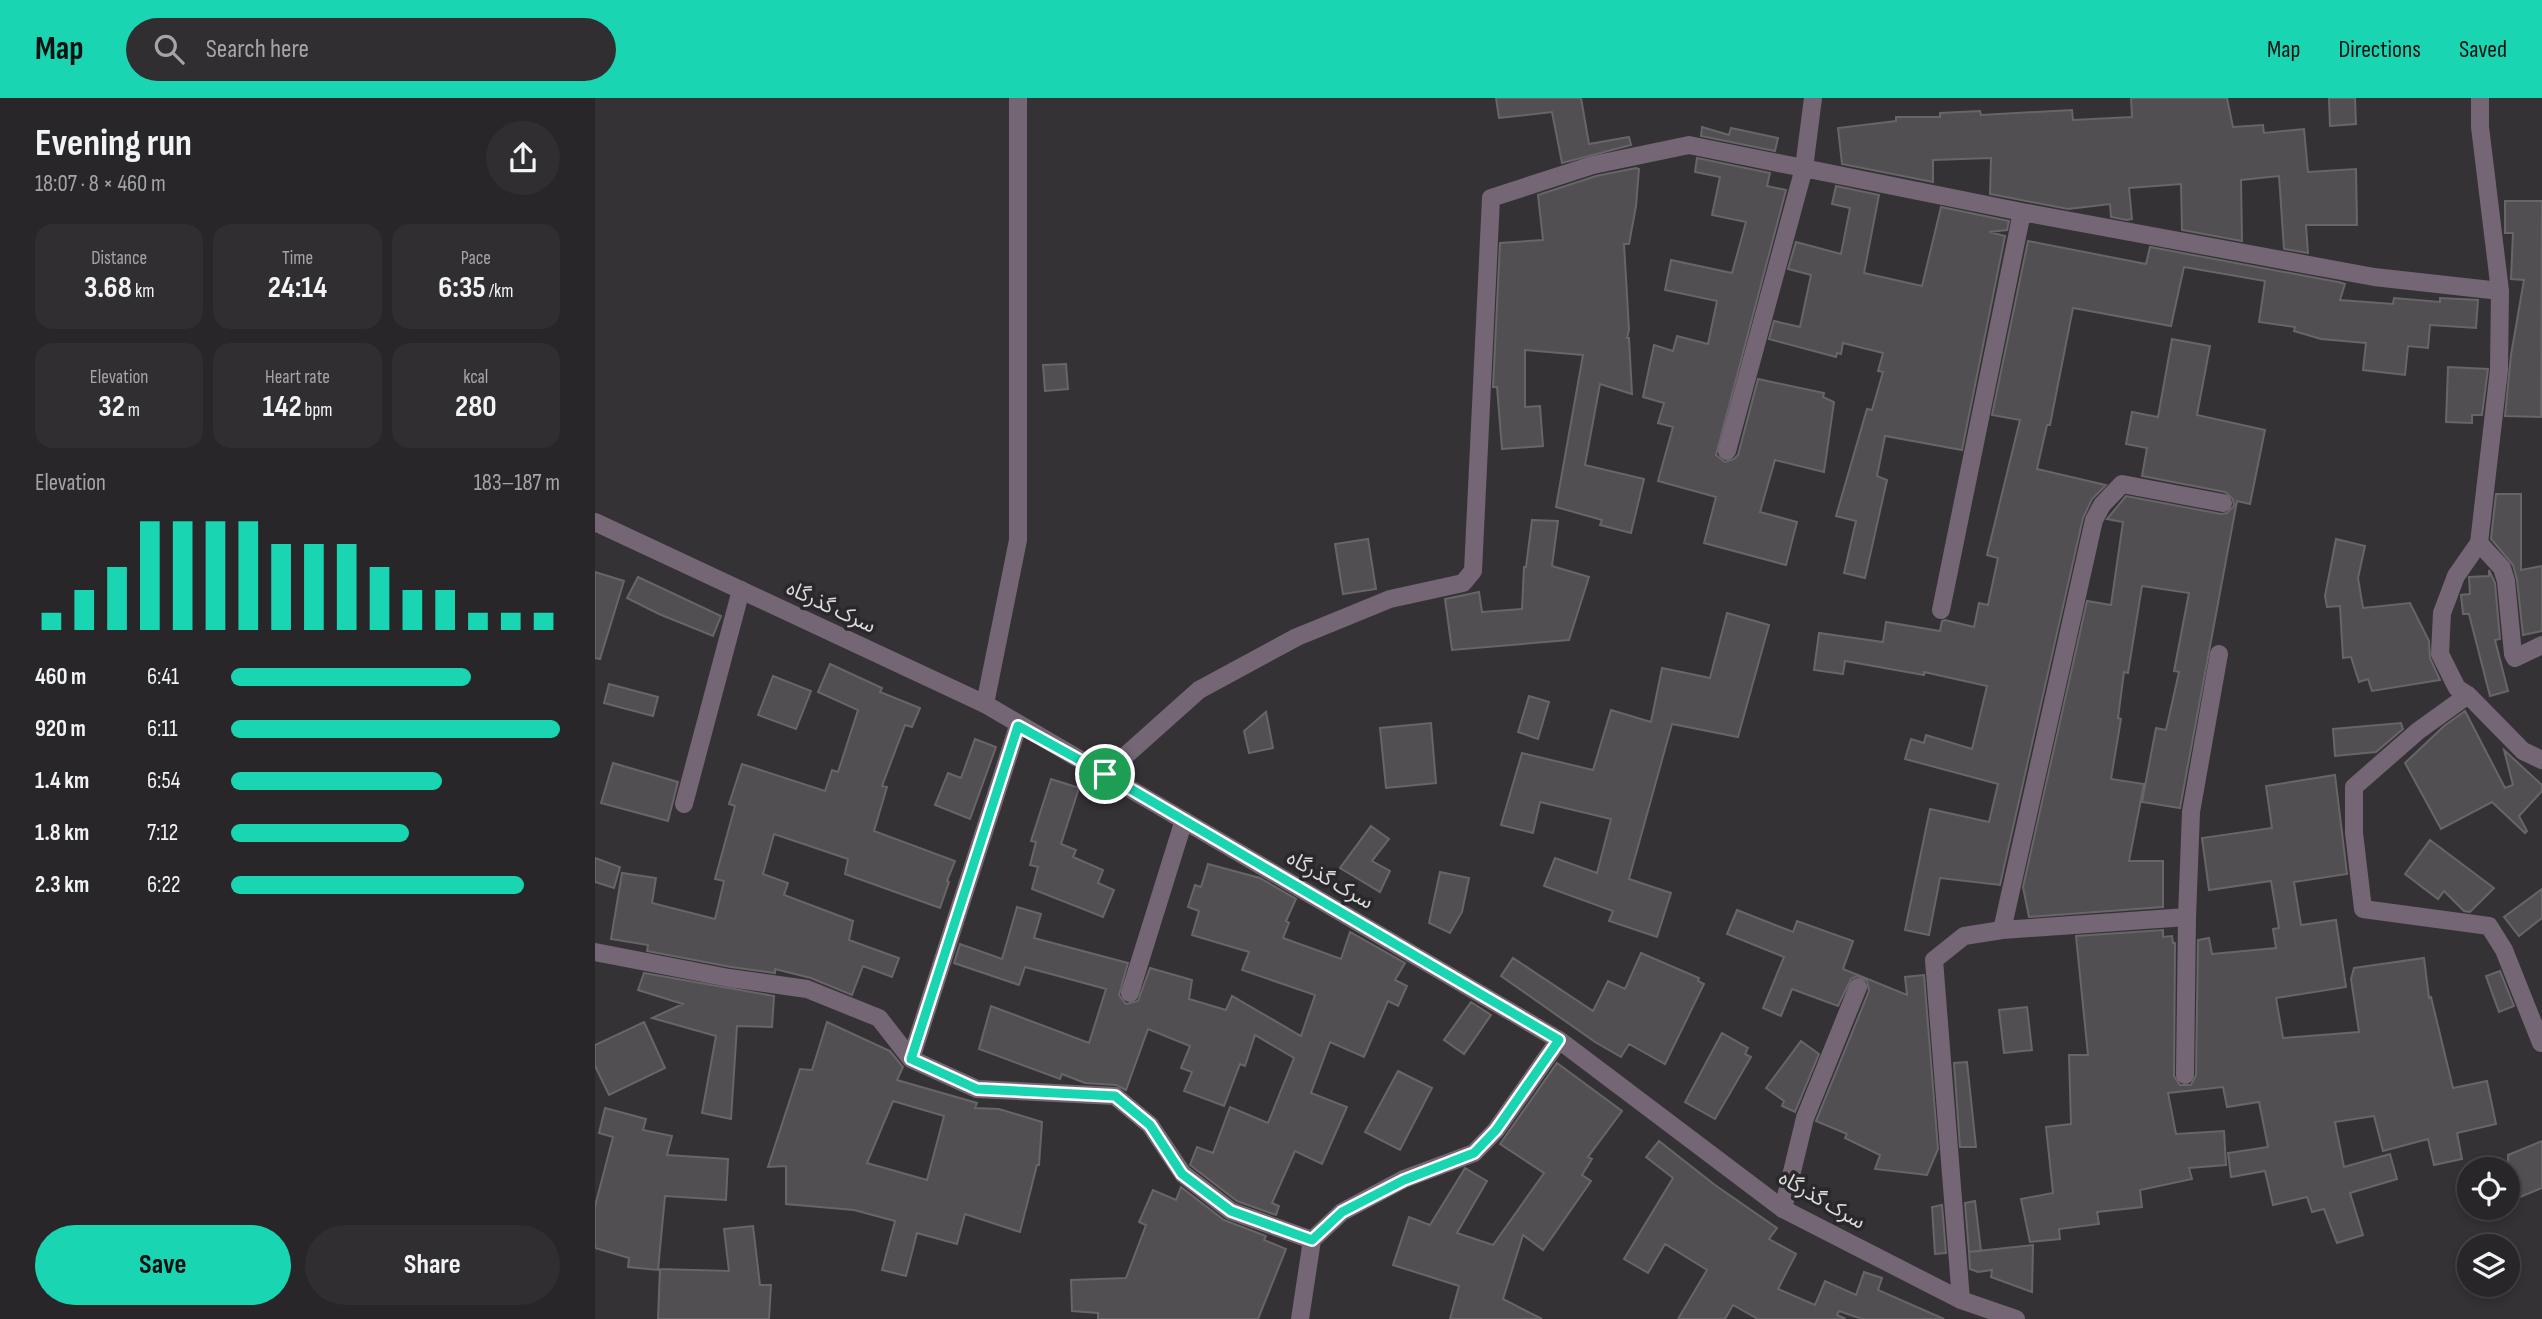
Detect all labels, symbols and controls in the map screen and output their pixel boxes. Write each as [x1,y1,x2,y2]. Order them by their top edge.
search box [126,18,616,81]
text: Map [35,29,84,69]
icon: search [150,30,188,68]
text: Search here [206,34,309,65]
text: Map [2267,35,2300,64]
text: Directions [2338,35,2421,64]
text: Saved [2459,35,2507,64]
text: Evening run [35,121,192,166]
button: share [486,121,560,195]
text: 18:07 · 8 × 460 m [35,170,166,198]
text: Distance [91,247,147,270]
text: Time [282,247,313,270]
text: Pace [461,247,491,270]
text: 3.68 [84,270,132,306]
text: 24:14 [268,270,327,306]
text: 6:35 [438,270,486,306]
text: km [132,280,154,303]
text: /km [486,280,513,303]
text: Elevation [90,366,148,389]
text: Heart rate [265,366,330,389]
text: kcal [463,366,488,389]
text: 32 [98,389,125,425]
text: 142 [262,389,302,425]
text: 280 [455,389,497,425]
text: m [125,399,140,422]
text: bpm [302,399,333,422]
text: Elevation [35,469,106,497]
text: 183–187 m [474,469,560,497]
street label: سرک گذرگاه [782,575,880,639]
text: 460 m [35,663,86,691]
text: 6:41 [147,663,179,691]
text: 920 m [35,715,86,743]
text: 6:11 [147,715,178,743]
pin [1075,744,1135,804]
icon: arrive [1086,755,1124,793]
text: 1.4 km [35,767,89,795]
text: 6:54 [147,767,180,795]
text: 1.8 km [35,819,89,847]
text: 7:12 [147,819,178,847]
street label: سرک گذرگاه [1282,845,1378,915]
text: 2.3 km [35,871,89,899]
text: 6:22 [147,871,180,899]
map controls [2457,1157,2520,1297]
button: locate [2457,1157,2520,1220]
street label: سرک گذرگاه [1774,1165,1870,1235]
button: Save [35,1225,291,1305]
button: Share [305,1225,560,1305]
button: layers [2457,1234,2520,1297]

